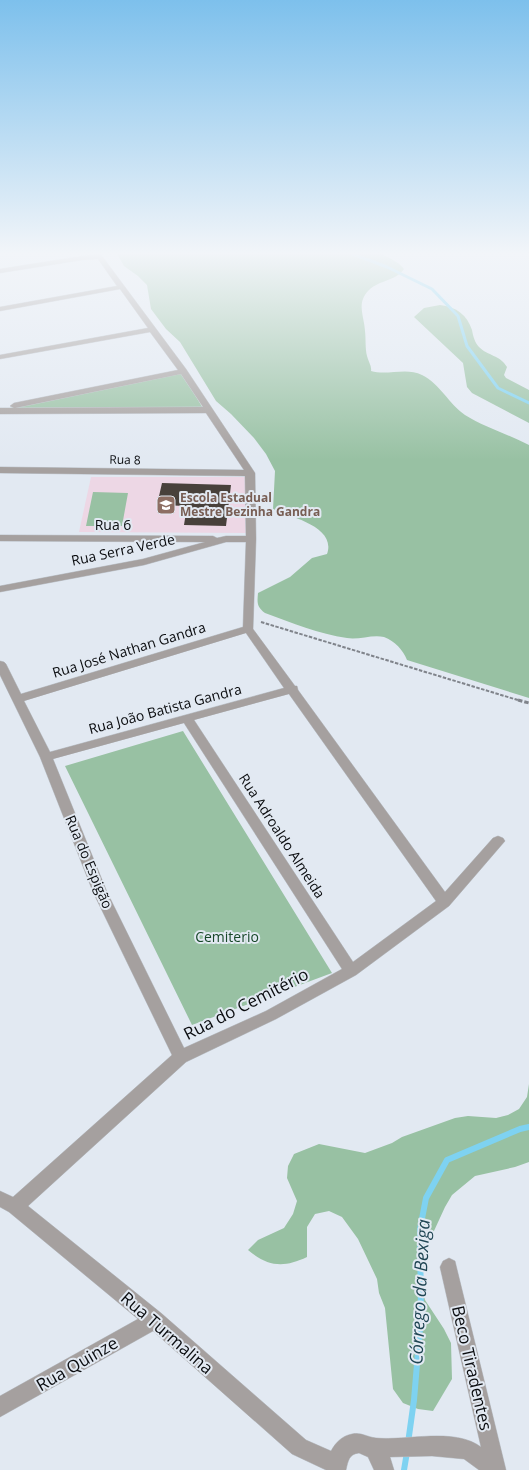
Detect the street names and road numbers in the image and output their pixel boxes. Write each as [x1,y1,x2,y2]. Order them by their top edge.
street label: Rua 8 [109,451,141,468]
street label: Rua 6 [95,515,131,534]
street label: Rua Serra Verde [69,529,177,570]
street label: Rua José Nathan Gandra [50,617,208,682]
street label: Rua João Batista Gandra [86,679,243,738]
street label: Rua Adroaldo Almeida [235,770,330,902]
street label: Rua do Espigão [61,812,118,911]
street label: Rua do Cemitério [179,962,312,1045]
street label: Rua Turmalina [116,1286,218,1379]
street label: Beco Tiradentes [447,1303,498,1433]
street label: Rua Quinze [32,1331,122,1396]

